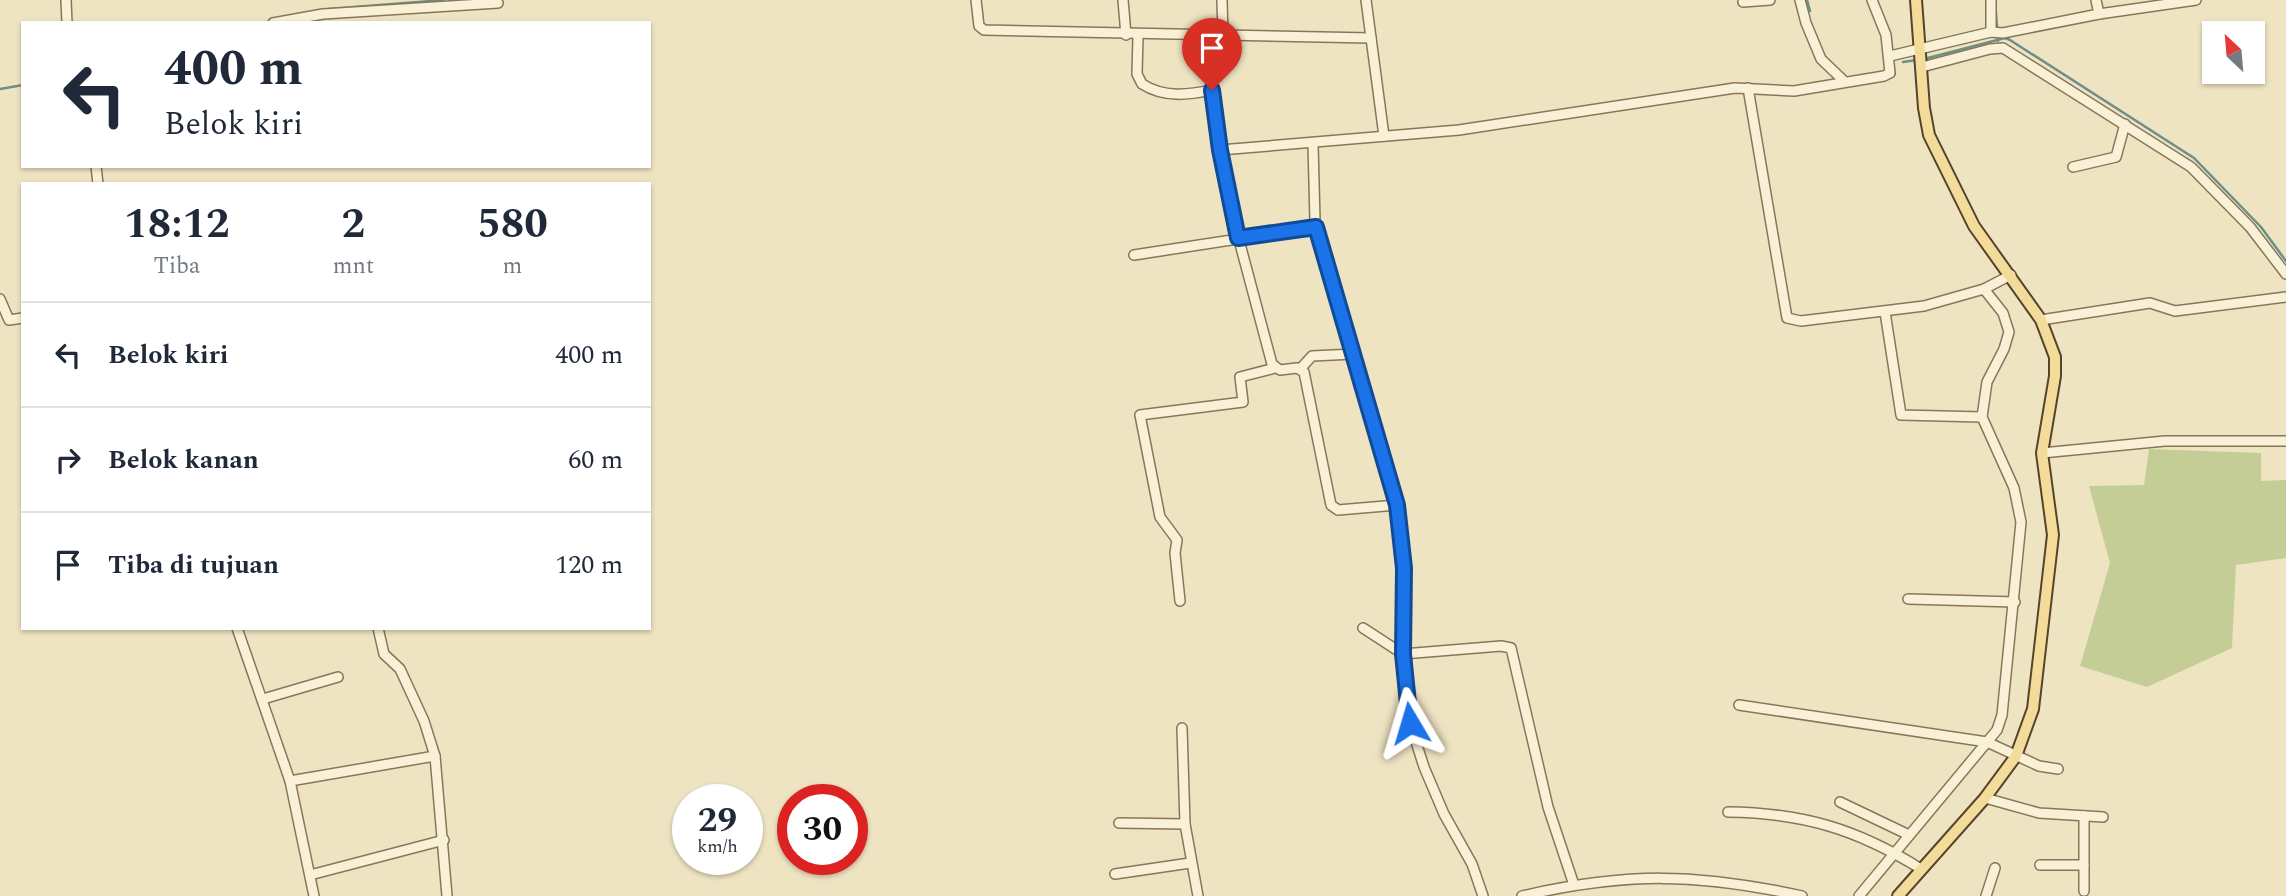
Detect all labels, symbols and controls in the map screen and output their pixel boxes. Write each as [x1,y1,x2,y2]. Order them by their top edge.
pin [1182,18,1242,90]
north arrow [2202,21,2264,84]
map controls [2202,21,2265,84]
icon: arrive [1193,29,1231,67]
text: 400 m [164,32,303,107]
icon: left [49,49,140,140]
text: Belok kiri [164,100,303,149]
text: 18:12 [124,193,230,256]
text: 2 [342,193,365,256]
text: 580 [477,193,548,256]
text: Tiba [153,249,200,284]
text: mnt [333,249,374,284]
text: m [503,249,522,284]
text: Belok kiri [108,335,228,375]
text: 400 m [555,335,623,375]
icon: left [49,336,87,374]
text: Belok kanan [108,440,259,480]
text: 60 m [568,440,623,480]
icon: right [49,441,87,479]
text: Tiba di tujuan [108,545,279,585]
text: 120 m [555,545,623,585]
icon: arrive [49,546,87,584]
position arrow [1373,686,1447,760]
speed limit sign: 30 [777,784,868,875]
text: 29 [698,794,737,847]
text: km/h [697,833,738,860]

